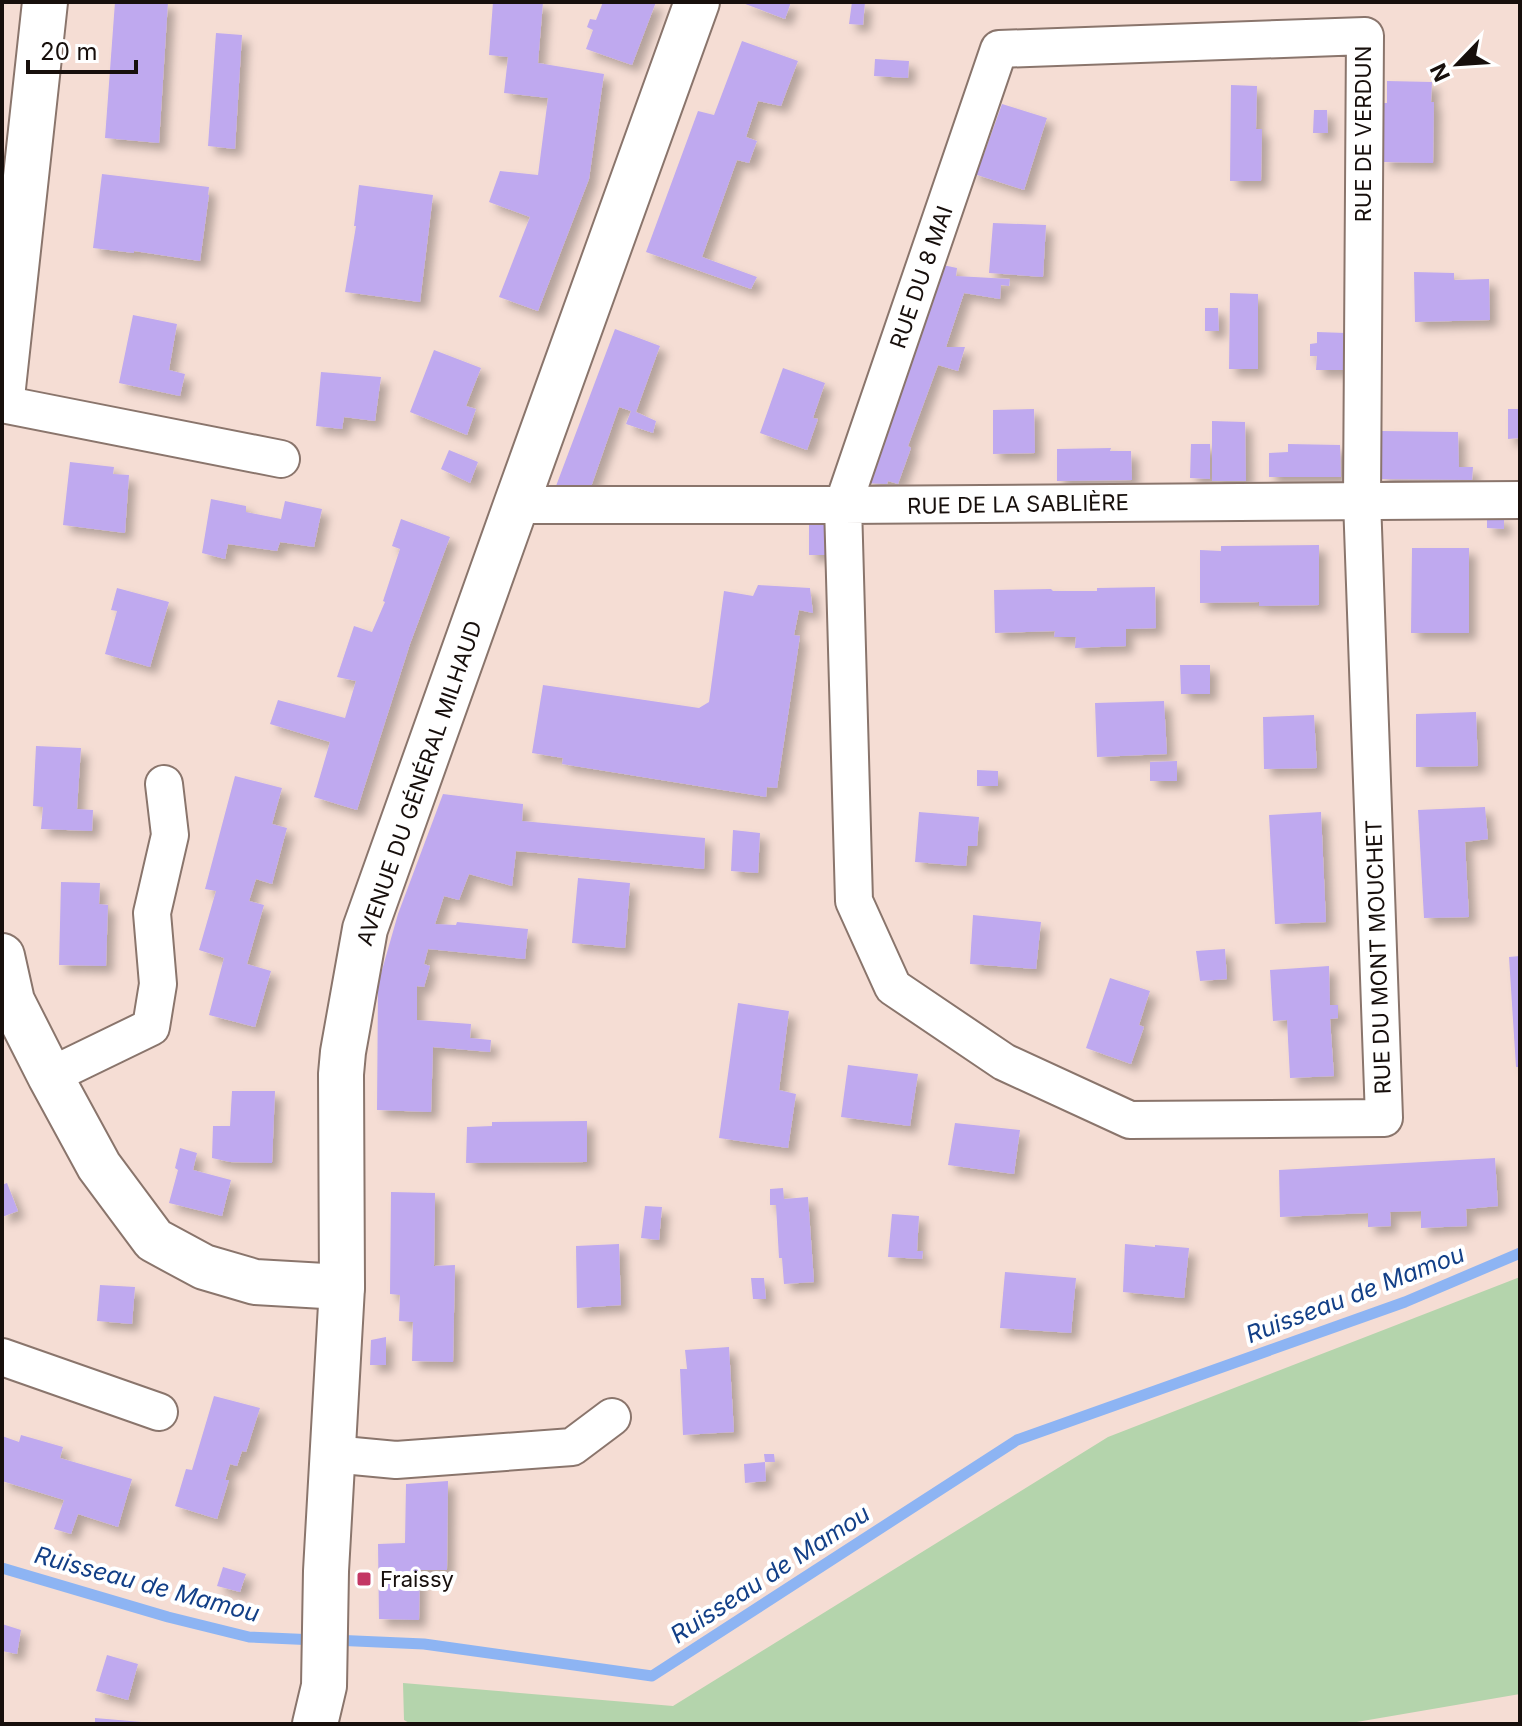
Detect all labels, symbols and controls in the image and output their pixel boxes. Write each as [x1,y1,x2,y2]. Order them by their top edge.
scale bar [28,24,136,74]
north arrow [1418,24,1498,104]
text: 20 m [40,37,98,66]
street label: RUE DE VERDUN [1350,46,1376,222]
text: N [1425,59,1455,86]
street label: RUE DU 8 MAI [884,202,958,352]
street label: RUE DE LA SABLIÈRE [907,489,1129,519]
street label: AVENUE DU GÉNÉRAL MILHAUD [351,617,487,949]
street label: RUE DU MONT MOUCHET [1360,819,1396,1095]
water label: Ruisseau de Mamou [1242,1239,1468,1349]
water label: Ruisseau de Mamou [665,1499,875,1649]
water label: Ruisseau de Mamou [31,1540,263,1628]
place label: Fraissy [380,1566,454,1592]
marker: Fraissy [355,1570,373,1588]

